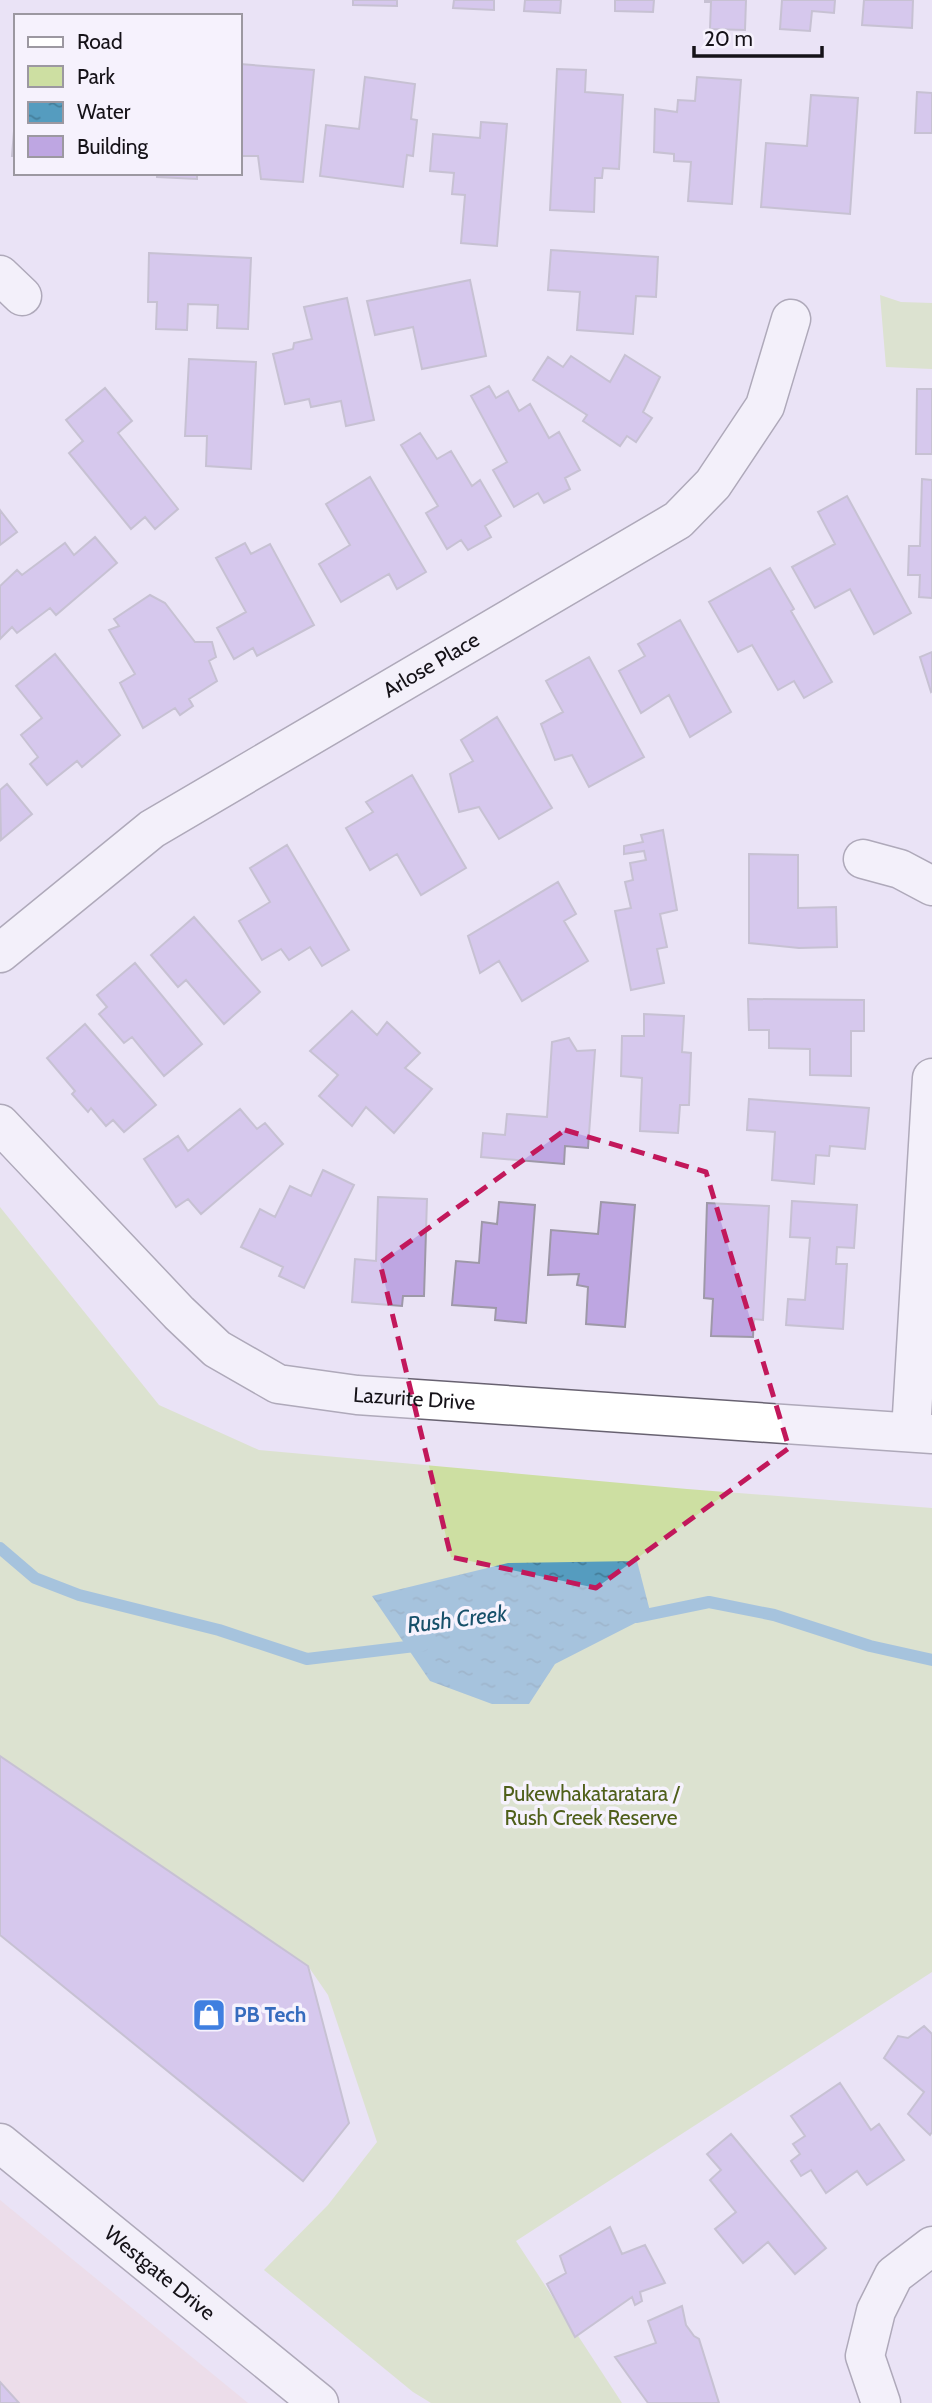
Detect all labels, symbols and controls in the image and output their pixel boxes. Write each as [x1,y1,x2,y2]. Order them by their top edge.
legend [14,14,242,175]
scale bar [694,14,822,58]
text: 20 m [704,26,753,51]
text: Road [77,29,123,54]
text: Park [77,64,115,89]
text: Water [77,99,131,124]
text: Building [77,134,149,159]
street label: Arlose Place [378,626,484,703]
street label: Lazurite Drive [352,1382,476,1415]
water label: Rush Creek [406,1599,510,1639]
park label: Pukewhakataratara / Rush Creek Reserve [502,1781,681,1830]
shop icon: PB Tech [190,1996,228,2034]
place label: PB Tech [234,2002,306,2027]
street label: Westgate Drive [100,2220,221,2325]

